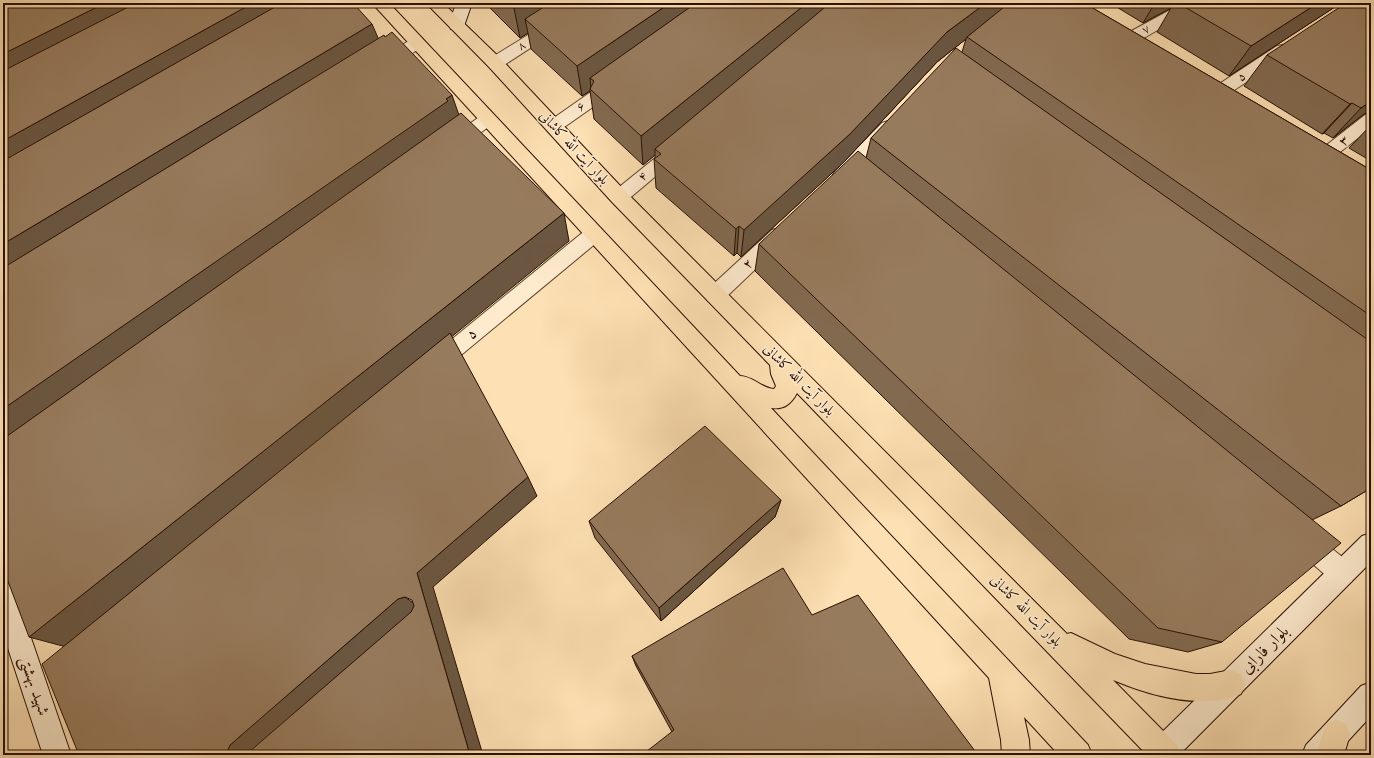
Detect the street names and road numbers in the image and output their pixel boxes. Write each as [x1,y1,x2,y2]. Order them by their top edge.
street label: ۷ [1140,23,1152,37]
street label: ۸ [516,39,528,53]
street label: ۵ [1236,70,1248,84]
street label: ۶ [575,100,587,114]
street label: بلوار آیت الله کاشانی [536,105,615,188]
street label: ۳ [1336,133,1352,149]
street label: ۴ [636,170,650,184]
street label: ۲ [740,256,756,272]
street label: ۵ [464,326,480,342]
street label: بلوار آیت الله کاشانی [760,338,841,419]
street label: بلوار آیت الله کاشانی [987,569,1068,650]
street label: بلوار فارابی [1238,623,1294,679]
street label: شهید بهشتی [14,654,52,719]

